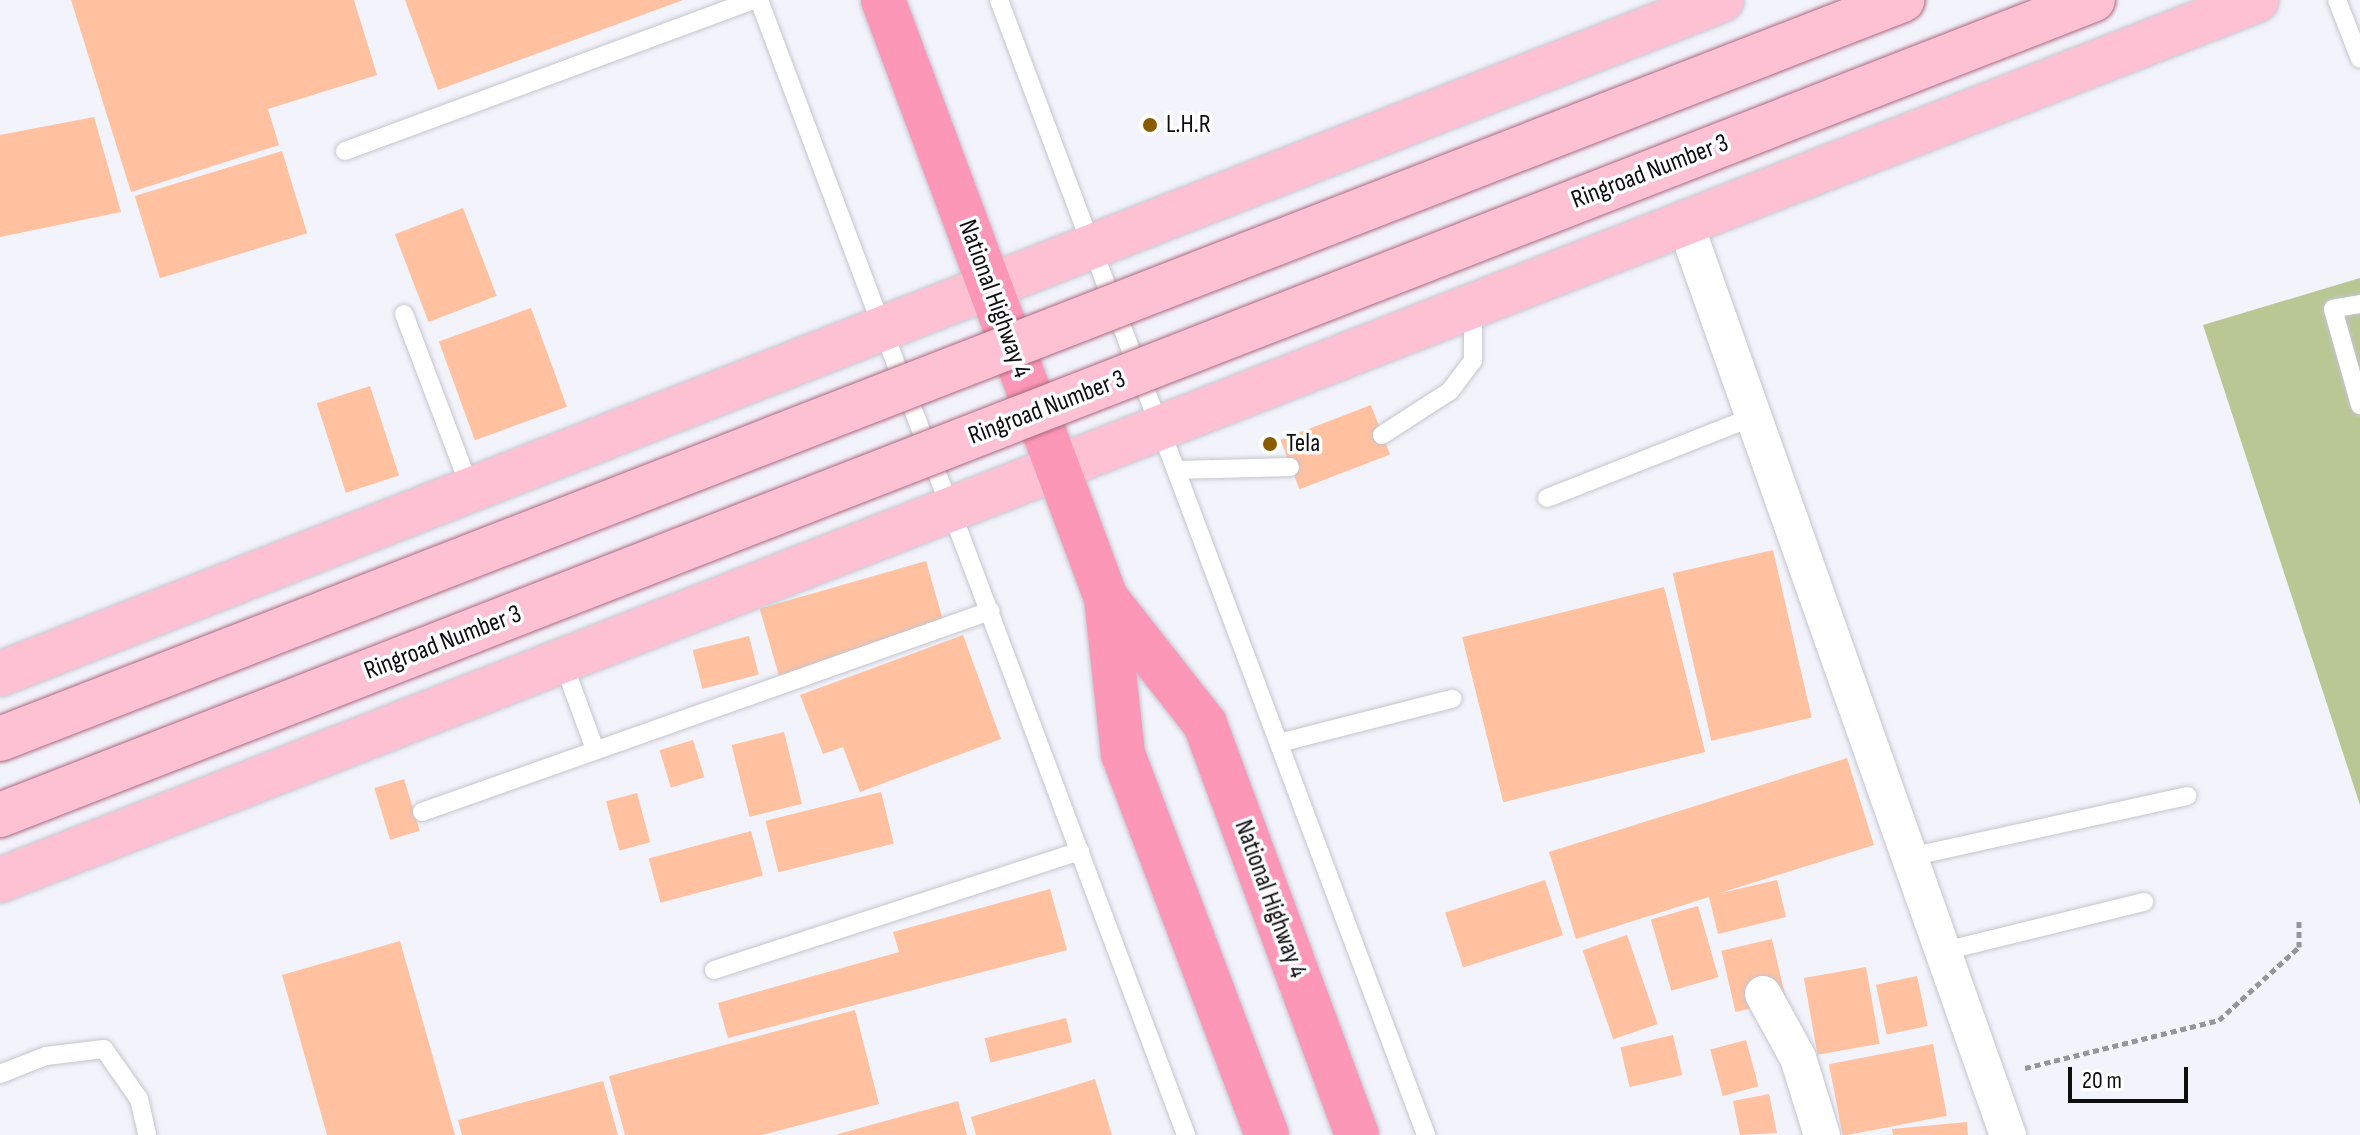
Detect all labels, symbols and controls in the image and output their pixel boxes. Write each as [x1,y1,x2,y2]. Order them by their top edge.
place label: L.H.R [1166,109,1211,141]
marker: L.H.R [1141,116,1159,134]
street label: Ringroad Number 3 [1567,128,1733,216]
street label: National Highway 4 [951,216,1037,382]
street label: Ringroad Number 3 [964,364,1130,452]
place label: Tela [1286,428,1320,460]
marker: Tela [1261,435,1279,453]
street label: Ringroad Number 3 [360,599,526,687]
street label: National Highway 4 [1227,816,1313,982]
scale bar [2072,1051,2192,1101]
text: 20 m [2082,1066,2122,1095]

